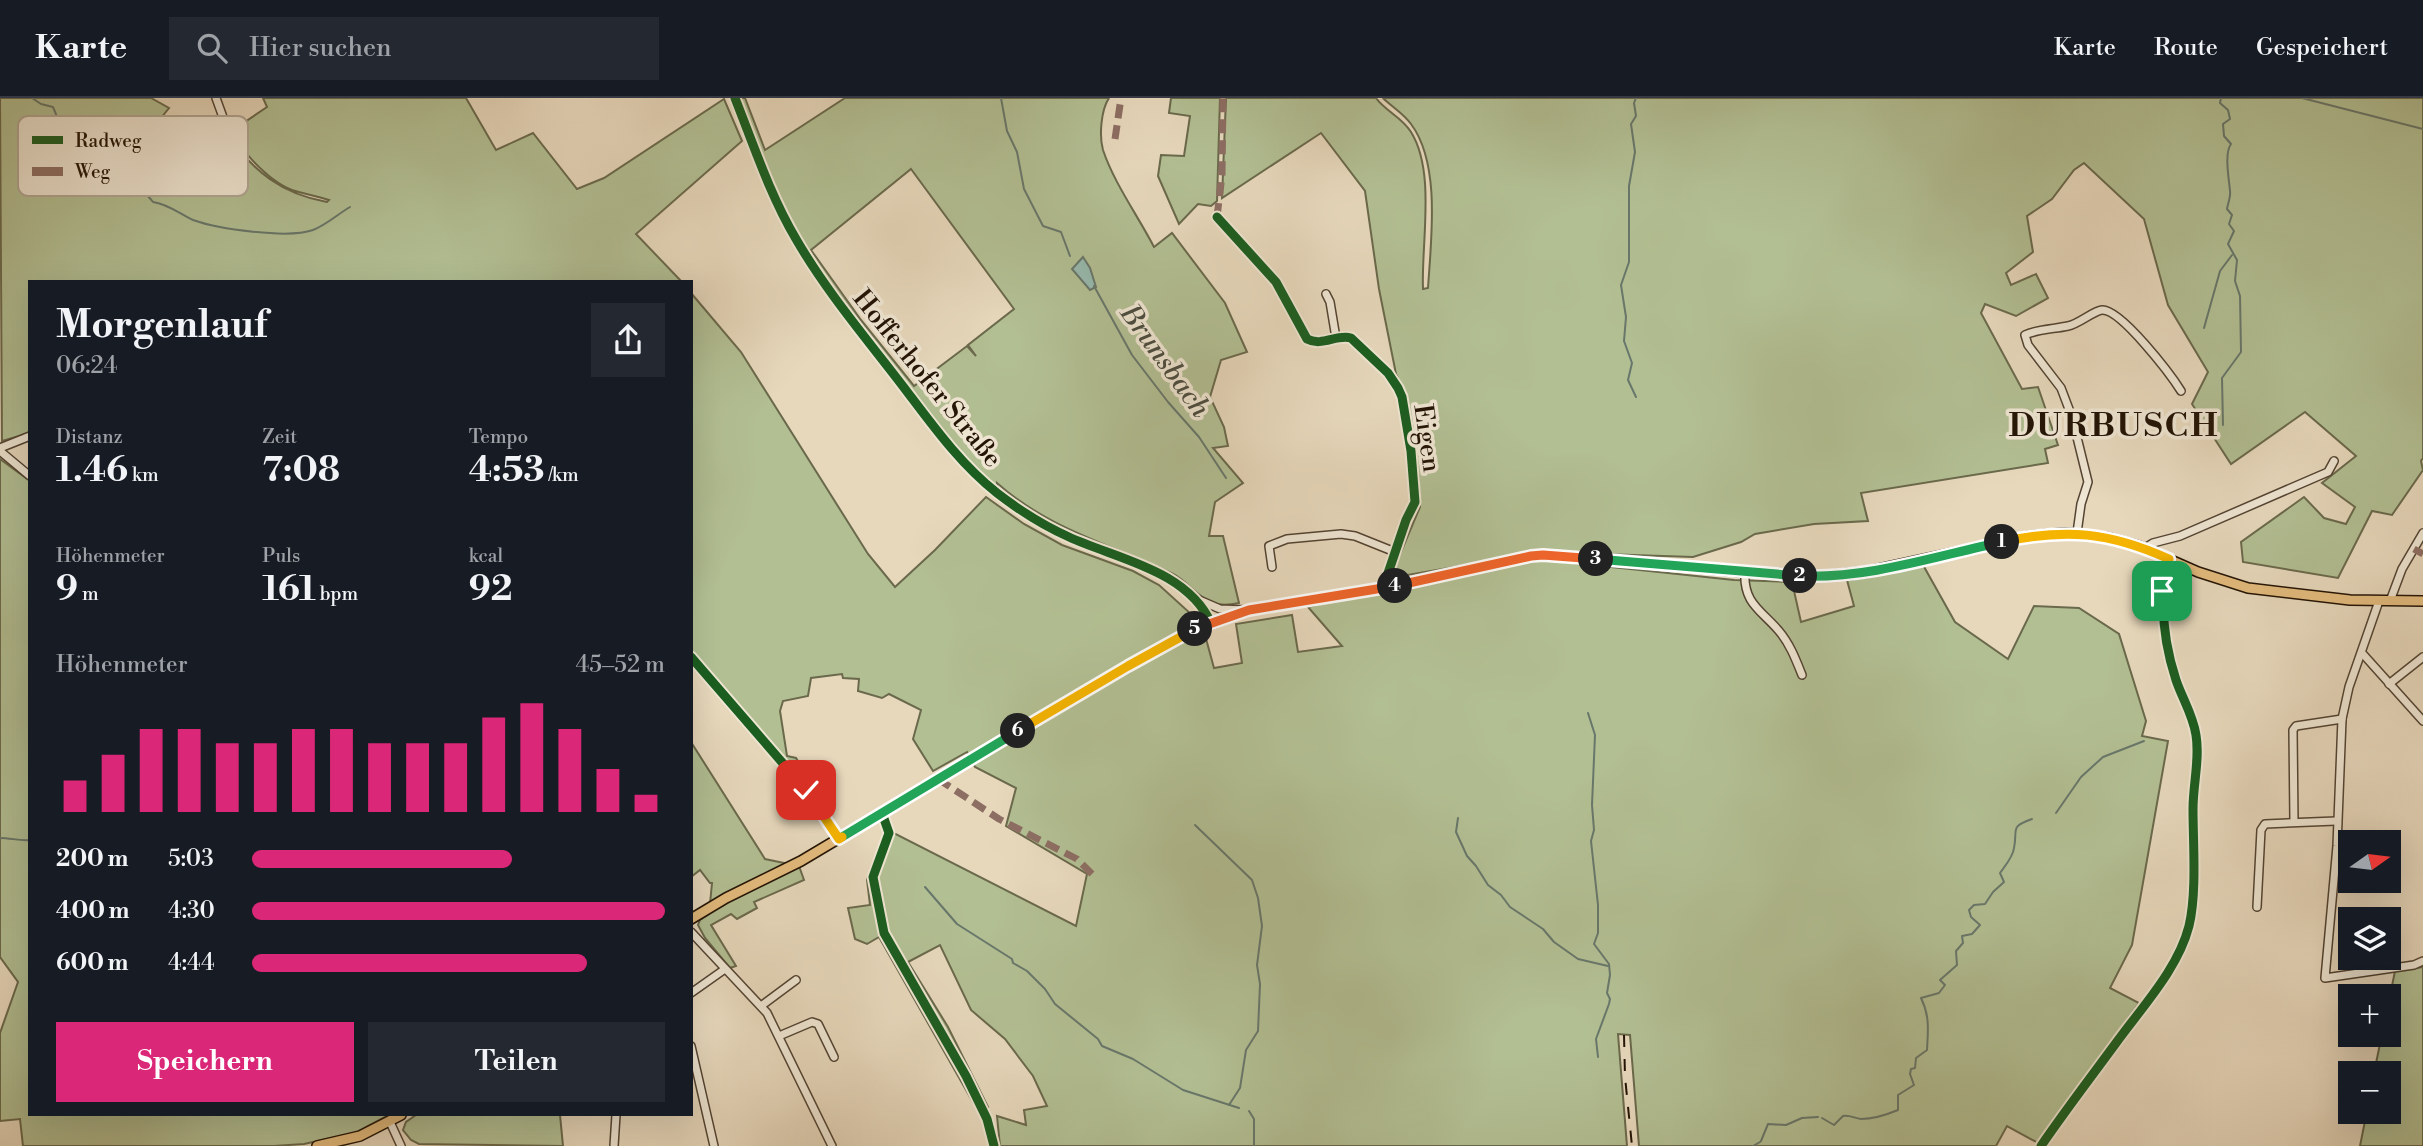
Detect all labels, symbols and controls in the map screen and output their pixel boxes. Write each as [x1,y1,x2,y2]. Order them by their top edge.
search box [169,17,659,80]
text: Karte [35,28,127,69]
icon: search [193,29,231,67]
text: Hier suchen [249,32,392,64]
text: Karte [2054,33,2116,63]
text: Route [2154,33,2218,63]
text: Gespeichert [2256,33,2388,63]
legend [18,116,248,196]
text: Radweg [75,129,142,153]
text: Weg [74,160,111,184]
street label: Hofferhofer Straße [846,283,1009,474]
water label: Brunsbach [1111,297,1218,425]
text: Morgenlauf [56,302,267,349]
button: share [591,303,665,377]
text: 06:24 [56,352,117,380]
street label: Eigen [1406,402,1448,474]
district label: DURBUSCH [2008,406,2220,447]
text: Distanz [56,425,123,449]
text: Zeit [262,425,297,449]
text: Tempo [469,425,528,449]
text: 1.46 [56,449,128,492]
text: 7:08 [262,449,340,492]
text: 4:53 [469,449,544,492]
text: km [128,463,159,487]
text: /km [544,463,579,487]
pin: 1 [1984,524,2020,560]
text: 1 [1997,529,2006,553]
pin: 3 [1578,542,1614,576]
text: Höhenmeter [56,544,165,568]
text: Puls [262,544,300,568]
text: kcal [469,544,503,568]
text: 3 [1590,546,1601,570]
pin: 2 [1783,559,1818,594]
pin [2132,561,2192,621]
text: 2 [1794,563,1805,587]
text: 9 [56,568,78,611]
text: 161 [262,568,316,611]
text: 92 [469,568,513,611]
pin: 4 [1378,568,1412,603]
icon: arrive [2143,572,2181,610]
text: 4 [1388,573,1401,597]
text: m [78,582,99,606]
text: bpm [316,582,358,606]
pin: 5 [1178,612,1212,646]
text: 5 [1189,616,1200,640]
text: Höhenmeter [56,651,188,679]
text: 45–52 m [576,651,665,679]
pin: 6 [1000,714,1036,748]
text: 6 [1012,718,1023,742]
pin [776,760,836,820]
icon: check [787,771,825,809]
north arrow [2338,830,2401,892]
map controls [2338,830,2401,1124]
text: 200 m [56,845,128,873]
text: 5:03 [168,845,214,873]
text: 400 m [56,897,129,925]
text: 4:30 [168,897,215,925]
button: layers [2338,907,2401,970]
text: 600 m [56,949,129,977]
text: 4:44 [168,949,215,977]
button: + [2338,984,2401,1047]
button: Speichern [56,1022,354,1102]
button: Teilen [368,1022,665,1102]
button: − [2338,1061,2401,1124]

